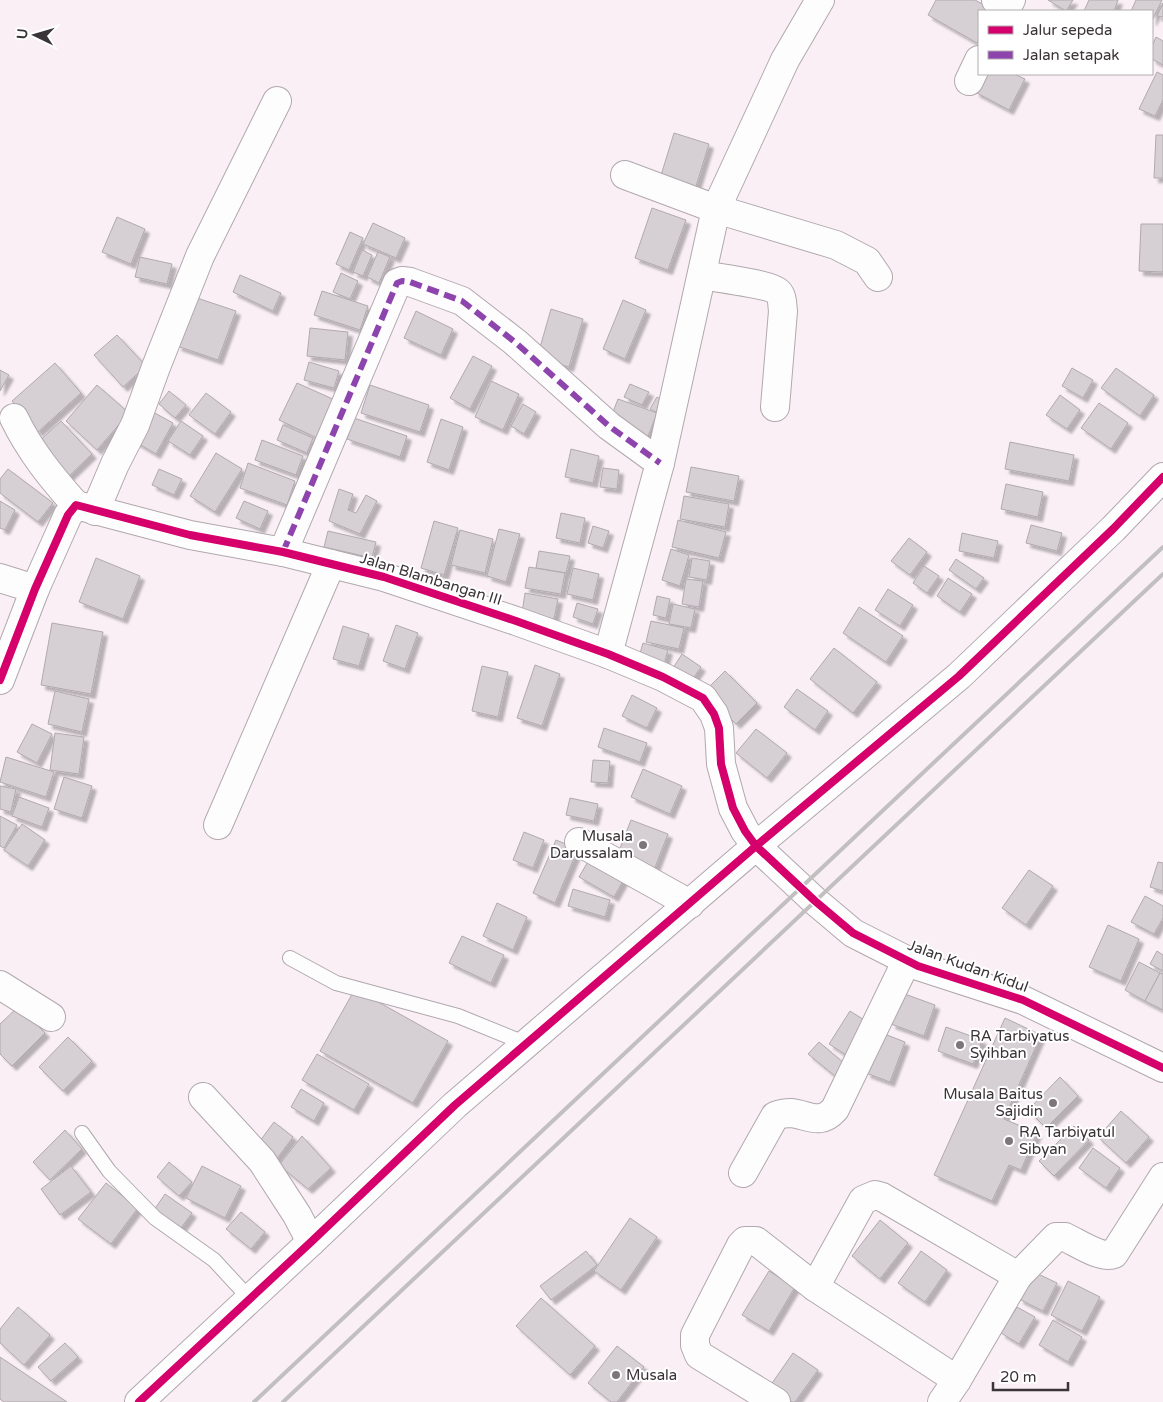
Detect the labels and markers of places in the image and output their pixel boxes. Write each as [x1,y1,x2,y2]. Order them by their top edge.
place label: Musala Darussalam [550,827,633,862]
marker: Musala Darussalam [637,839,649,851]
place label: RA Tarbiyatus Syihban [970,1027,1069,1062]
marker: RA Tarbiyatus Syihban [954,1039,966,1051]
place label: Musala Baitus Sajidin [943,1085,1043,1120]
marker: Musala Baitus Sajidin [1047,1097,1059,1109]
place label: RA Tarbiyatul Sibyan [1019,1123,1115,1158]
marker: RA Tarbiyatul Sibyan [1003,1135,1015,1147]
place label: Musala [626,1366,677,1384]
marker: Musala [610,1369,622,1381]

